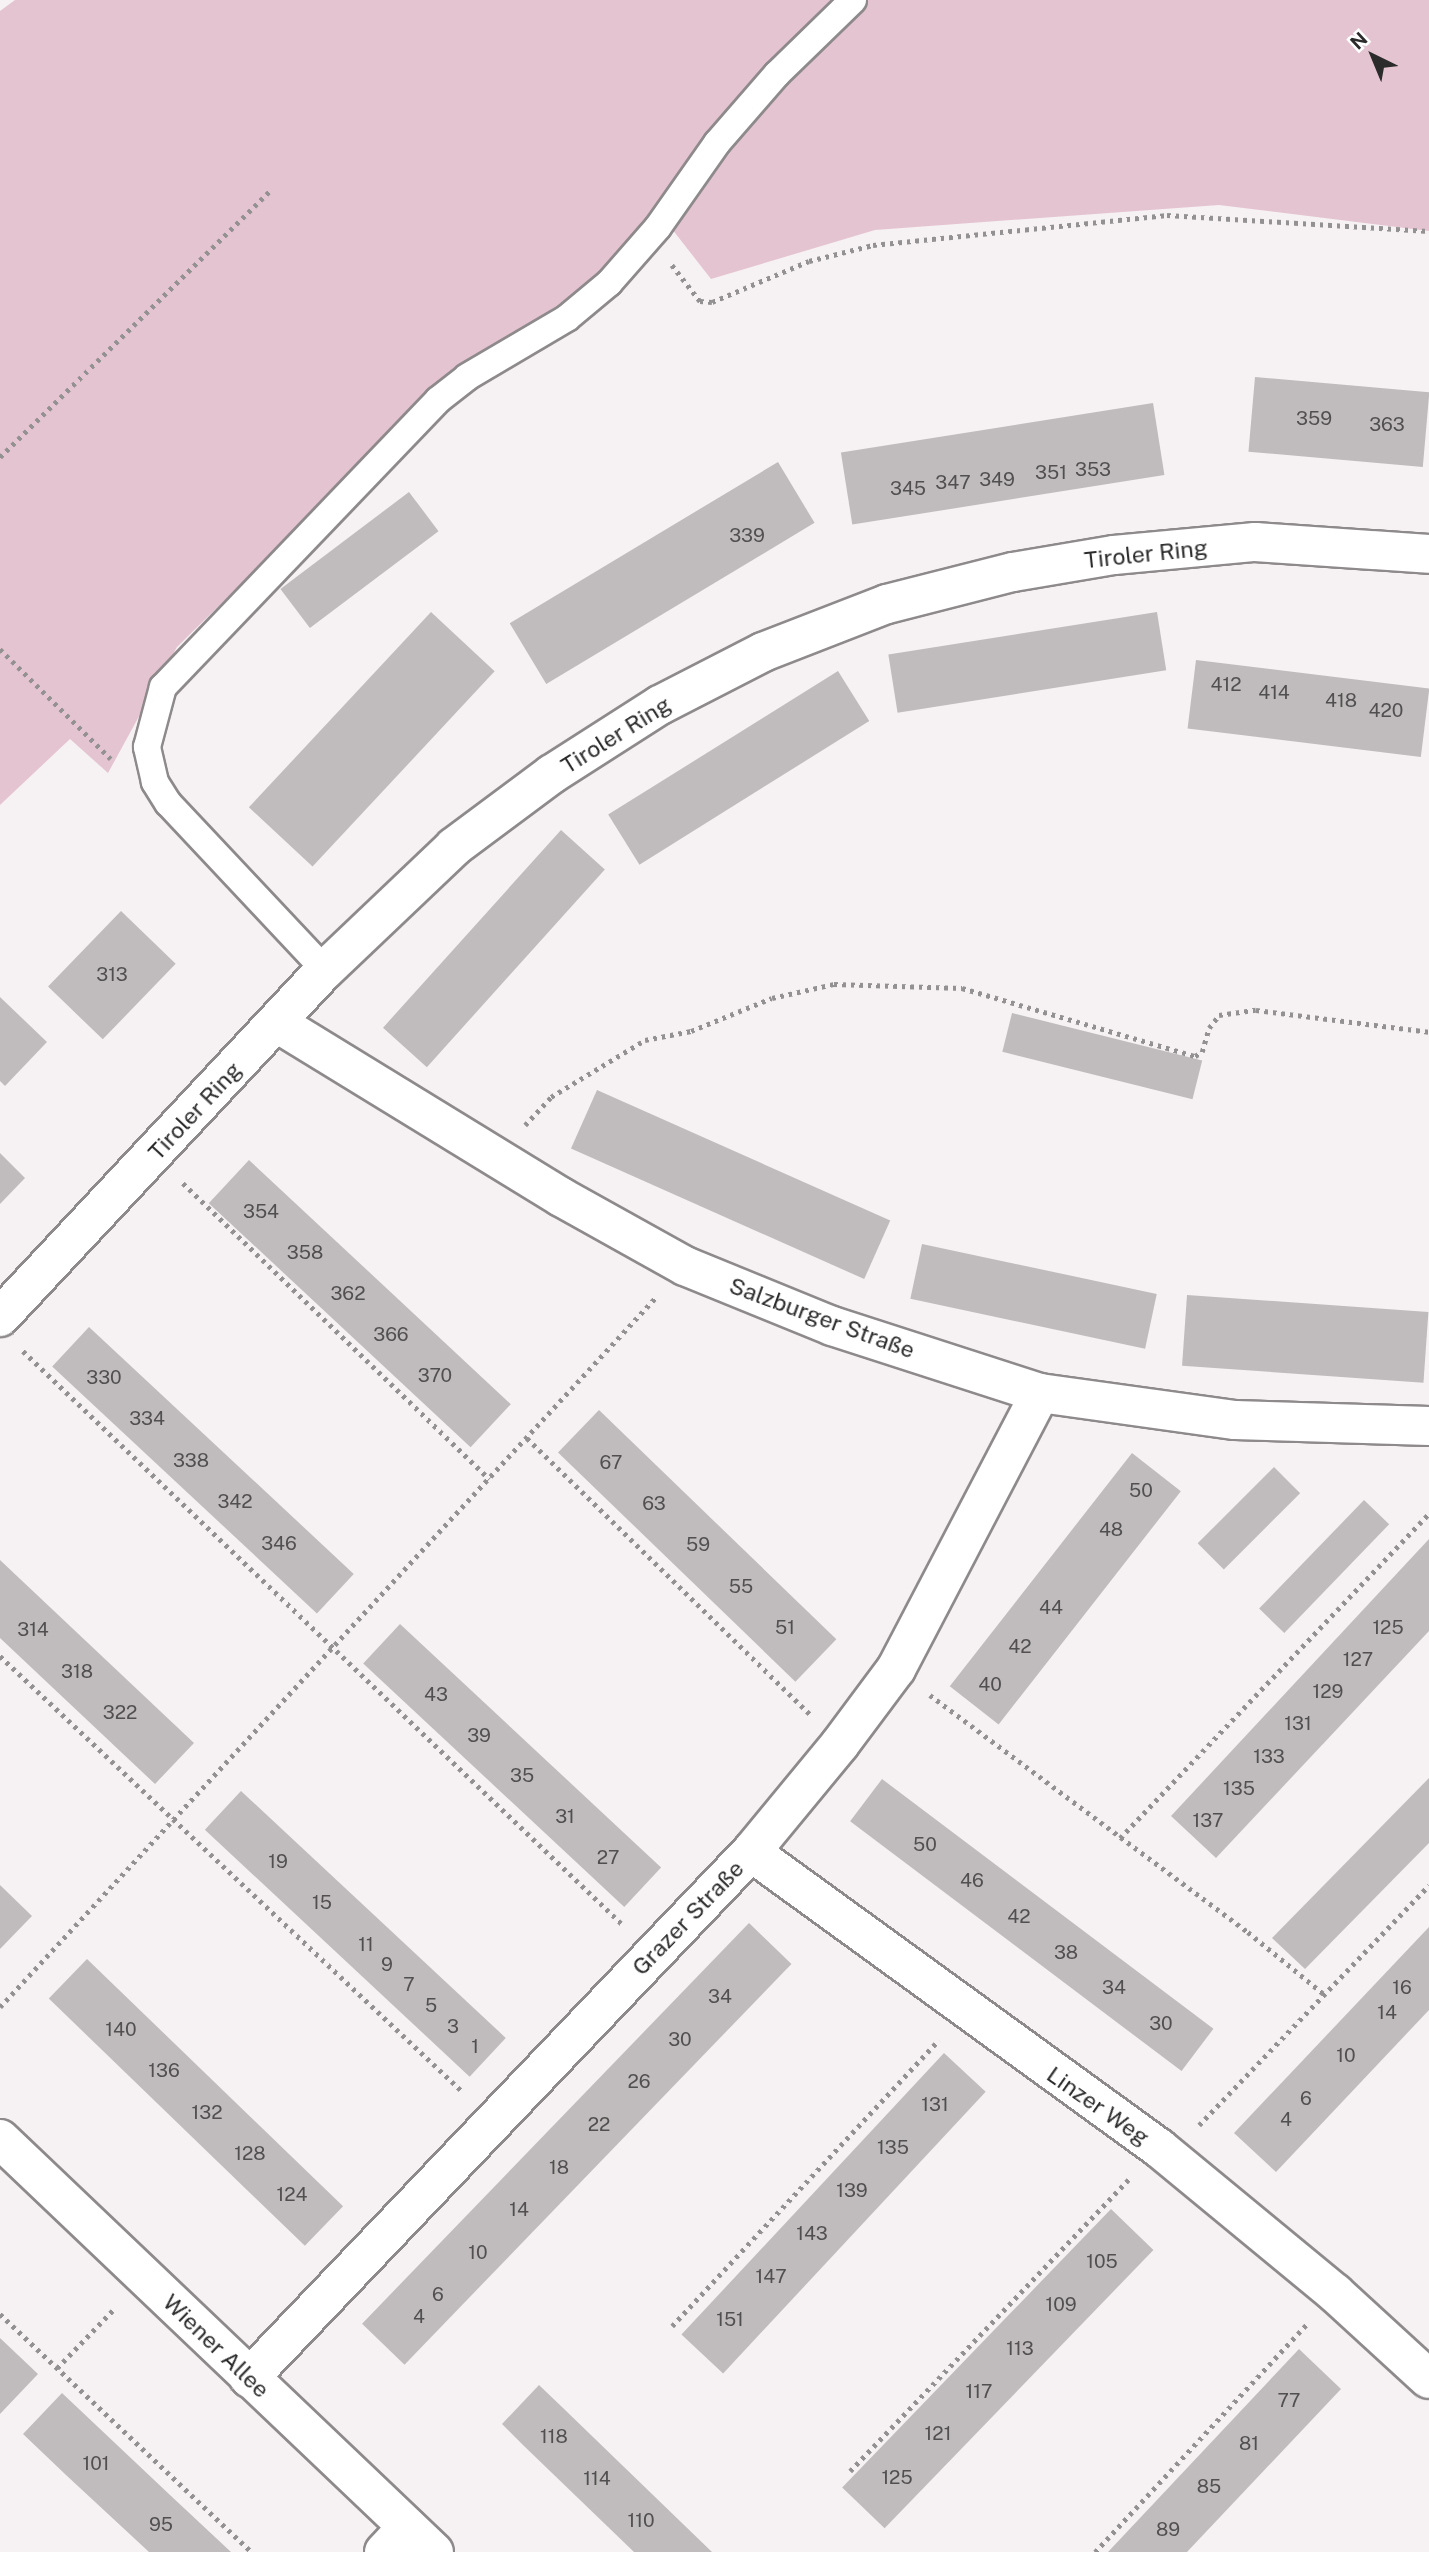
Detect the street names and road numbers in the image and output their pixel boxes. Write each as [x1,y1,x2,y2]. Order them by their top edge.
street label: Tiroler Ring [1083,534,1209,574]
street label: Tiroler Ring [556,690,676,780]
street label: Tiroler Ring [143,1056,247,1166]
street label: Salzburger Straße [725,1272,919,1364]
street label: Grazer Straße [627,1855,749,1981]
street label: Linzer Weg [1041,2061,1155,2151]
street label: Wiener Allee [157,2289,275,2403]

